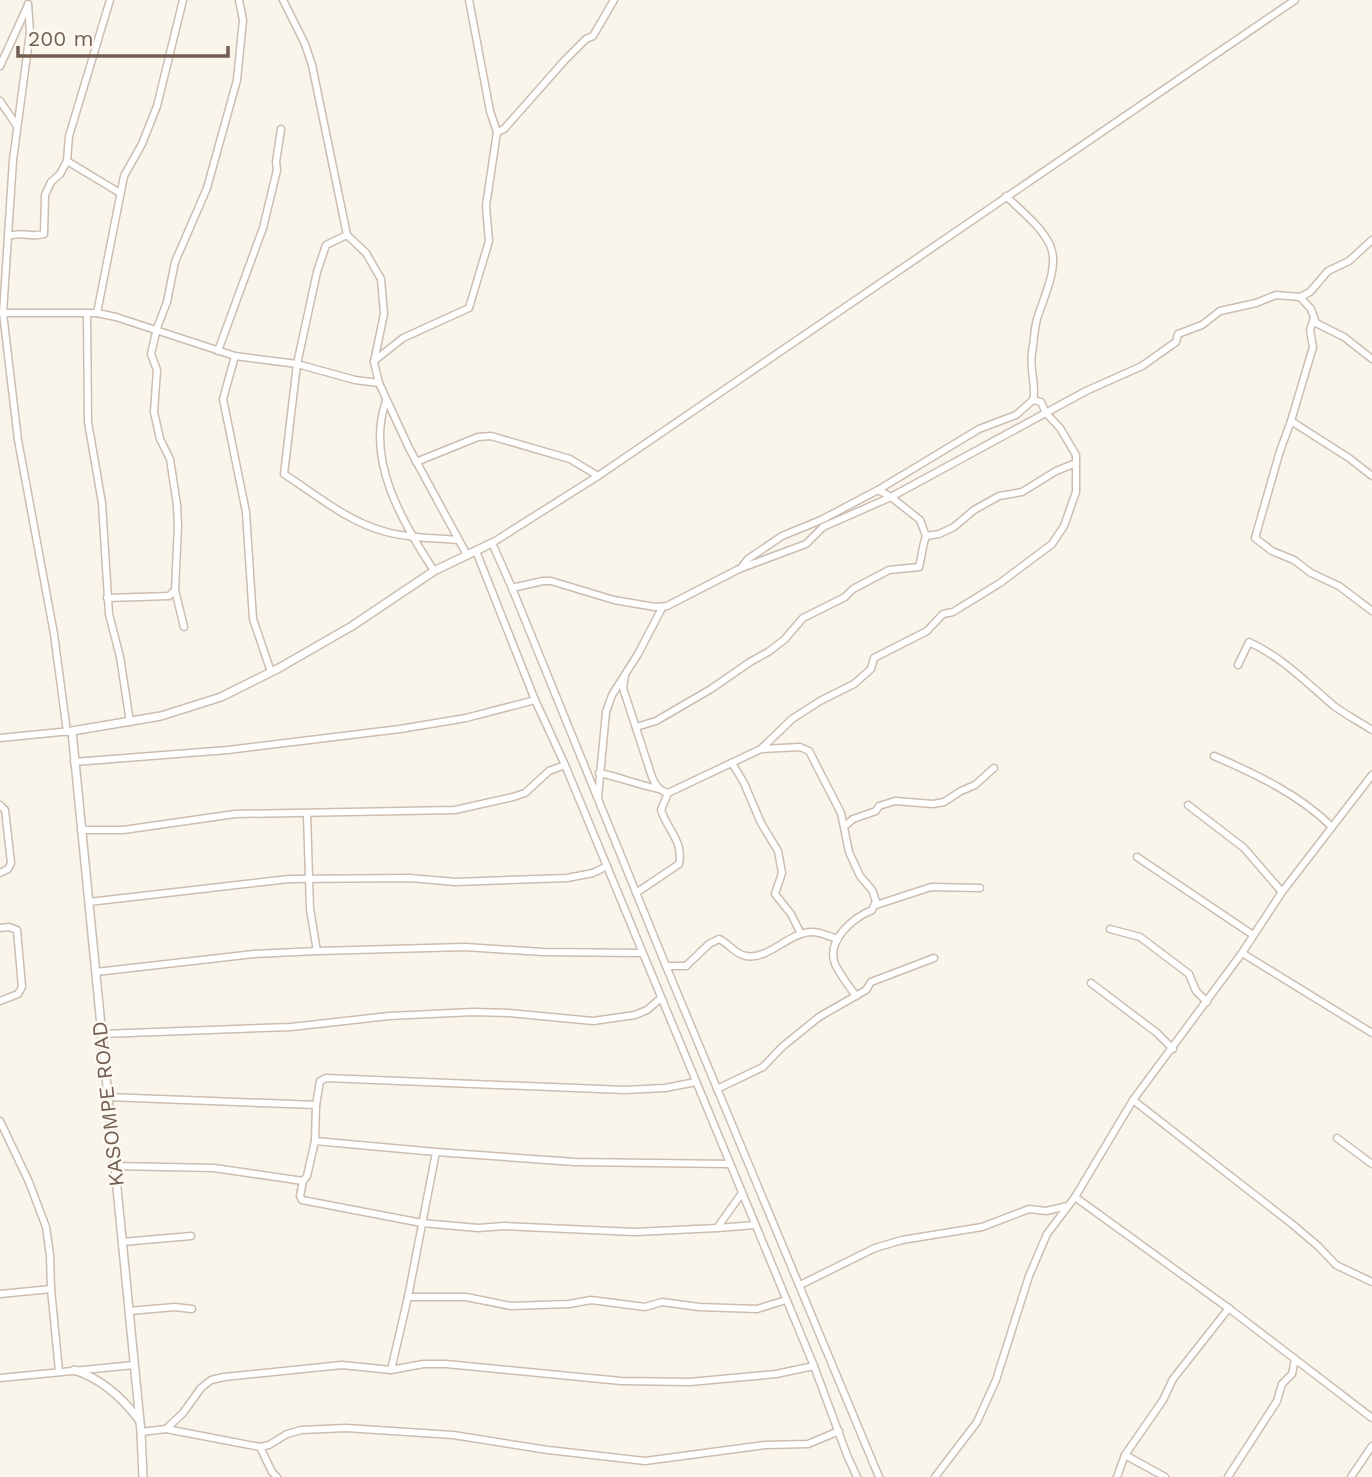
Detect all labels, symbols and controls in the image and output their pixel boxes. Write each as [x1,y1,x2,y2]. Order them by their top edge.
scale bar [18,14,228,58]
text: 200 m [28,26,94,51]
street label: KASOMPE ROAD [86,1020,129,1188]

